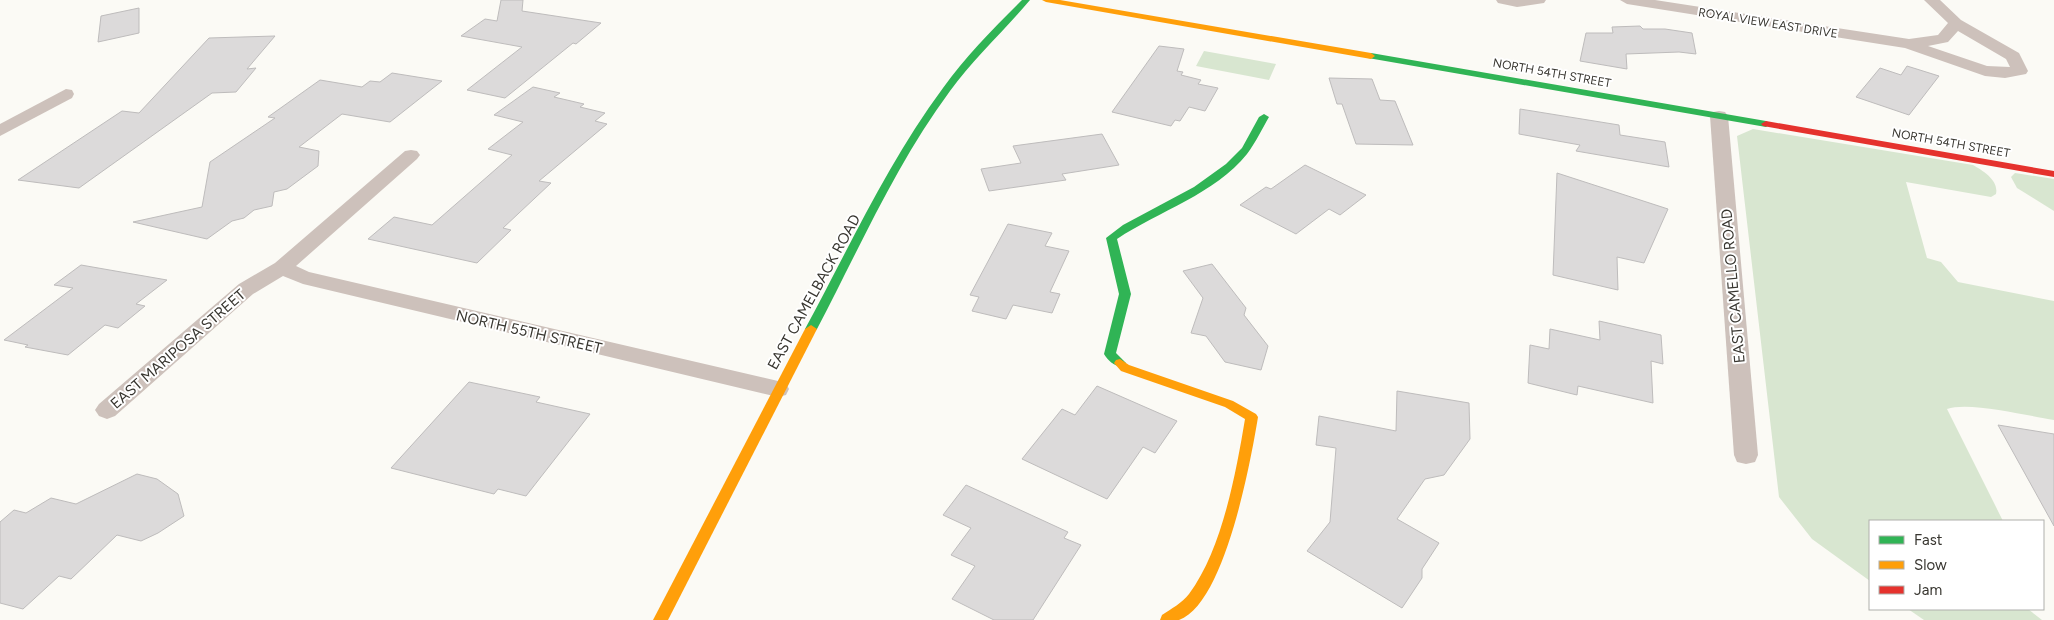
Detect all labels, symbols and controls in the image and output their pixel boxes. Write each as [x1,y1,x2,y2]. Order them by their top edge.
street label: ROYAL VIEW EAST DRIVE [1697,5,1839,41]
street label: NORTH 54TH STREET [1492,56,1613,90]
street label: NORTH 54TH STREET [1891,126,2012,160]
street label: EAST CAMELLO ROAD [1717,208,1749,364]
street label: EAST CAMELBACK ROAD [764,211,864,373]
street label: EAST MARIPOSA STREET [107,285,250,412]
street label: NORTH 55TH STREET [454,306,604,358]
legend [1869,520,2044,610]
text: Fast [1914,531,1943,549]
text: Slow [1914,556,1947,574]
text: Jam [1914,581,1942,599]

